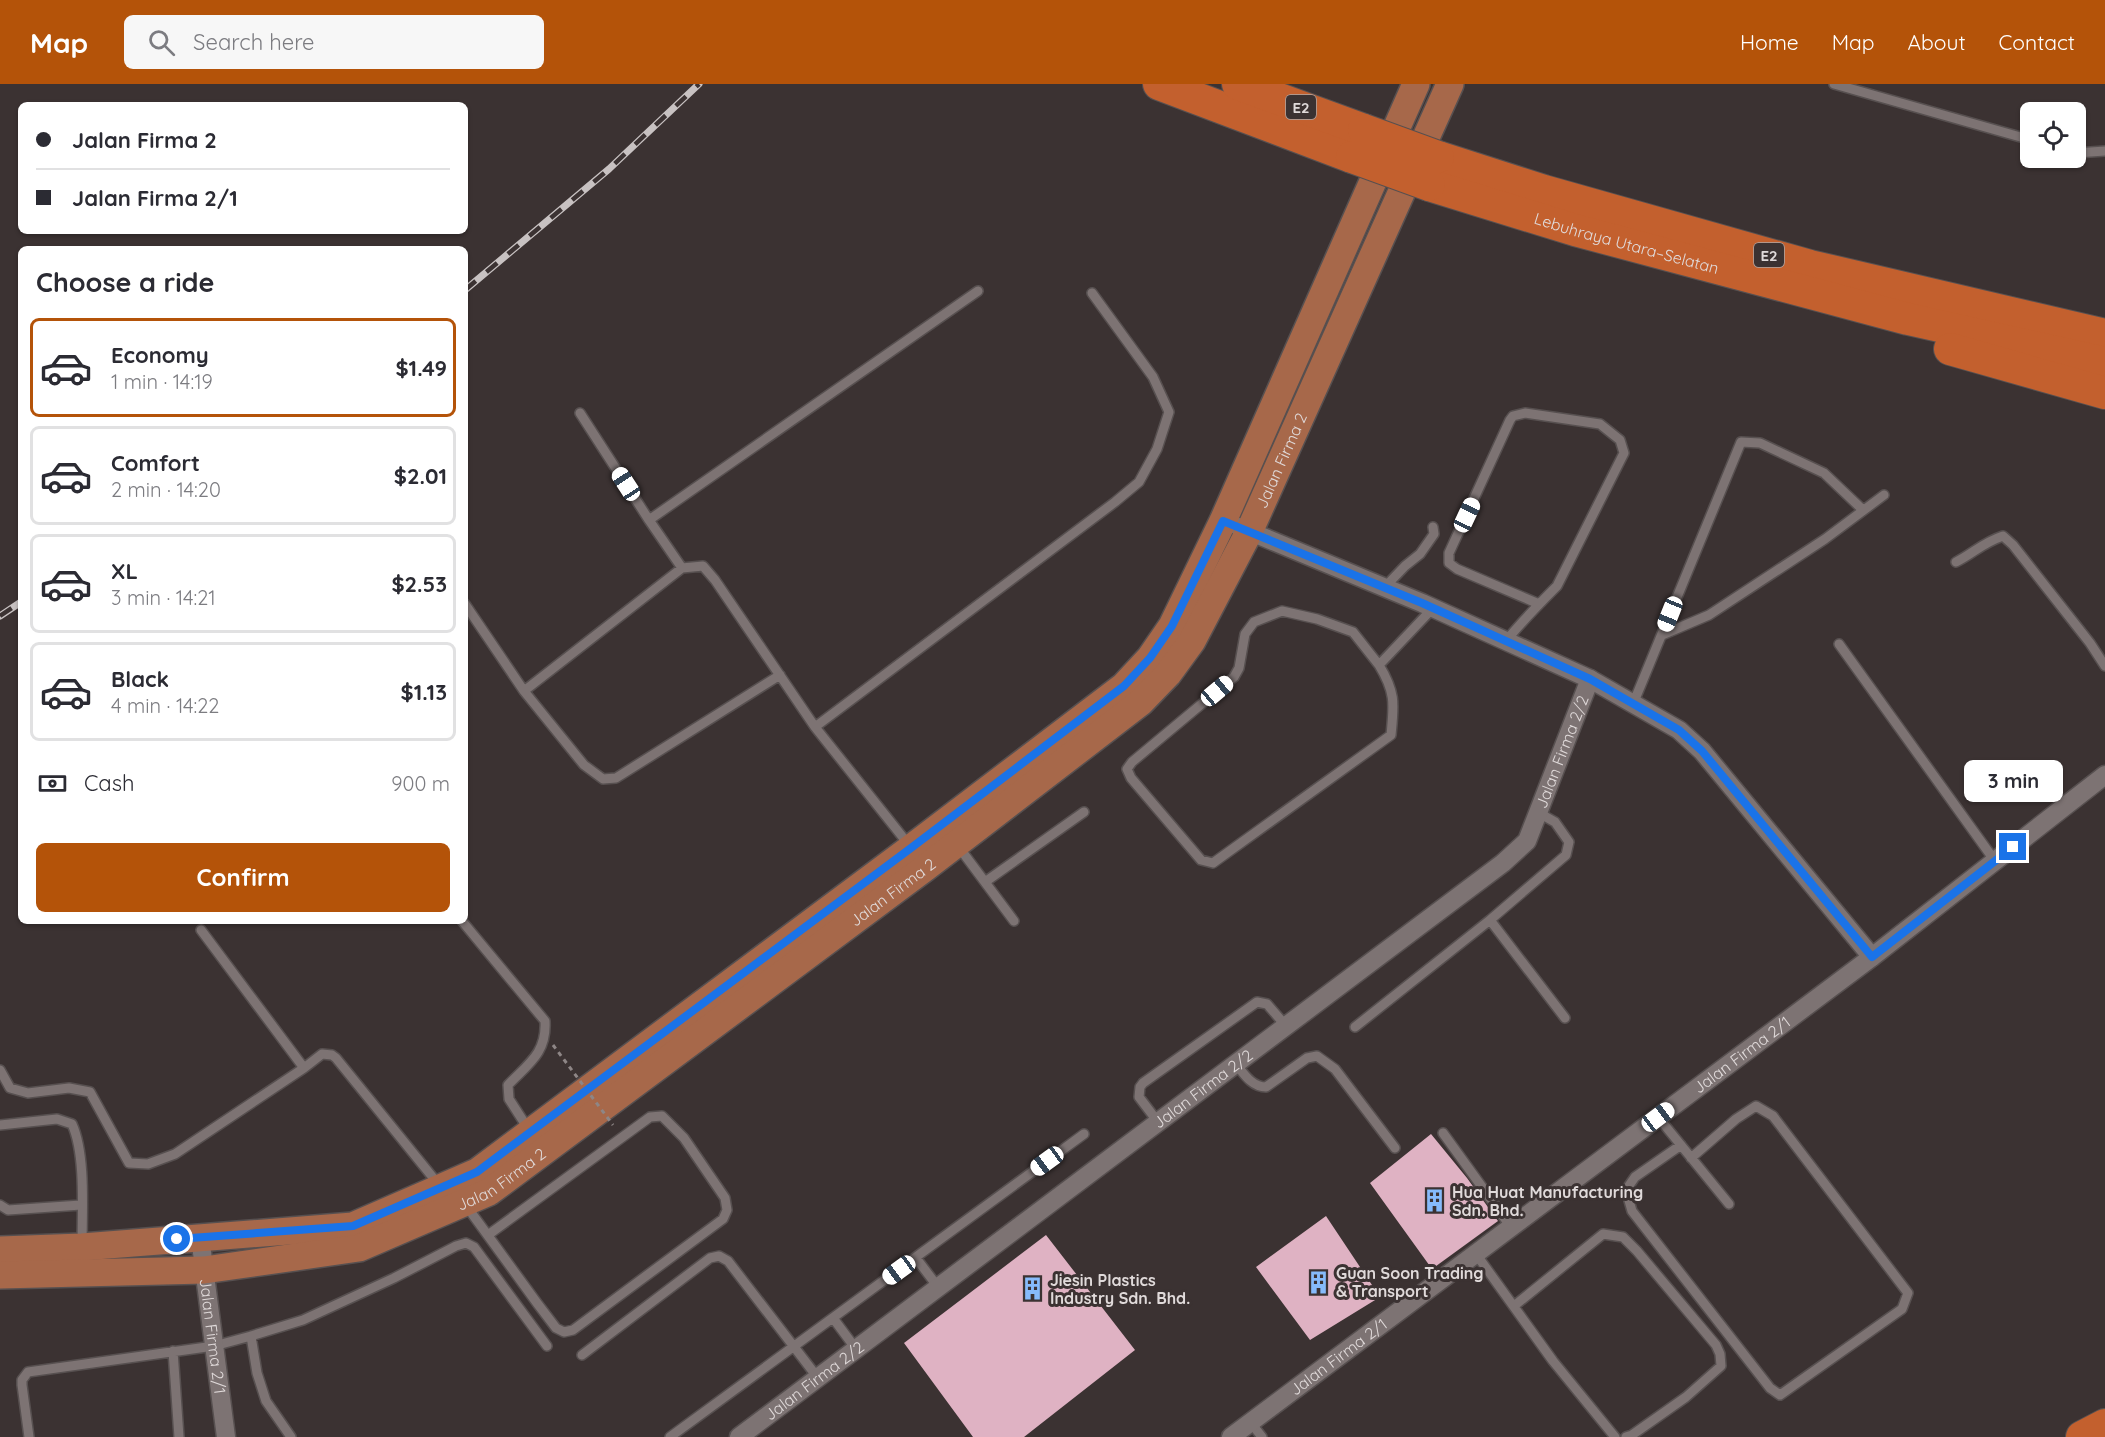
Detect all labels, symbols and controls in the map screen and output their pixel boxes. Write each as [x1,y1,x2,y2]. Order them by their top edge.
search box [124,15,544,69]
text: Map [30,25,88,60]
icon: search [145,26,178,59]
text: Search here [193,28,315,56]
text: Home [1740,29,1799,55]
text: Map [1832,29,1875,55]
text: About [1908,29,1966,55]
text: Contact [1999,29,2075,55]
road number: E2 [1286,95,1316,119]
map controls [2020,102,2086,168]
button: locate [2020,102,2086,168]
text: Jalan Firma 2 [72,126,217,154]
text: Jalan Firma 2/1 [72,184,238,212]
street label: Lebuhraya Utara–Selatan [1532,208,1721,278]
road number: E2 [1754,243,1784,267]
text: Choose a ride [36,265,214,299]
icon: car [39,341,93,395]
text: Economy [111,341,209,369]
text: $1.49 [395,354,447,382]
text: 1 min · 14:19 [111,369,213,394]
street label: Jalan Firma 2 [1251,410,1311,511]
icon: car [39,449,93,503]
text: Comfort [111,449,200,477]
text: $2.01 [394,462,447,490]
car [609,464,643,504]
text: 2 min · 14:20 [111,477,221,502]
car [1451,495,1483,535]
icon: car [39,557,93,611]
text: XL [111,557,138,585]
text: $2.53 [391,570,447,598]
text: 3 min · 14:21 [111,585,216,610]
car [1655,594,1685,634]
icon: car [39,665,93,719]
text: Black [111,665,169,693]
car [1197,673,1237,709]
text: $1.13 [401,678,447,706]
street label: Jalan Firma 2/2 [1531,692,1593,811]
text: 4 min · 14:22 [111,693,219,718]
callout: 3 min [1964,760,2062,802]
icon: cash [36,767,69,800]
text: 3 min [1988,768,2039,793]
text: Cash [84,769,135,797]
text: 900 m [391,771,450,796]
route end [1999,833,2026,860]
button: Confirm [36,843,450,912]
street label: Jalan Firma 2 [846,853,940,931]
street label: Jalan Firma 2/1 [1689,1012,1794,1097]
street label: Jalan Firma 2/2 [1149,1045,1257,1132]
car [1638,1099,1678,1135]
street label: Jalan Firma 2 [454,1143,550,1215]
car [1027,1143,1067,1179]
place label: Hua Huat Manufacturing Sdn. Bhd. [1452,1182,1643,1220]
building icon: Hua Huat Manufacturing Sdn. Bhd. [1421,1188,1447,1214]
route start [163,1225,190,1252]
car [879,1252,919,1288]
place label: Guan Soon Trading & Transport [1336,1263,1484,1301]
building icon: Guan Soon Trading & Transport [1305,1269,1331,1295]
place label: Jiesin Plastics Industry Sdn. Bhd. [1050,1270,1190,1308]
building icon: Jiesin Plastics Industry Sdn. Bhd. [1019,1276,1045,1302]
street label: Jalan Firma 2/1 [195,1277,230,1395]
street label: Jalan Firma 2/1 [1286,1314,1391,1400]
street label: Jalan Firma 2/2 [760,1337,868,1424]

